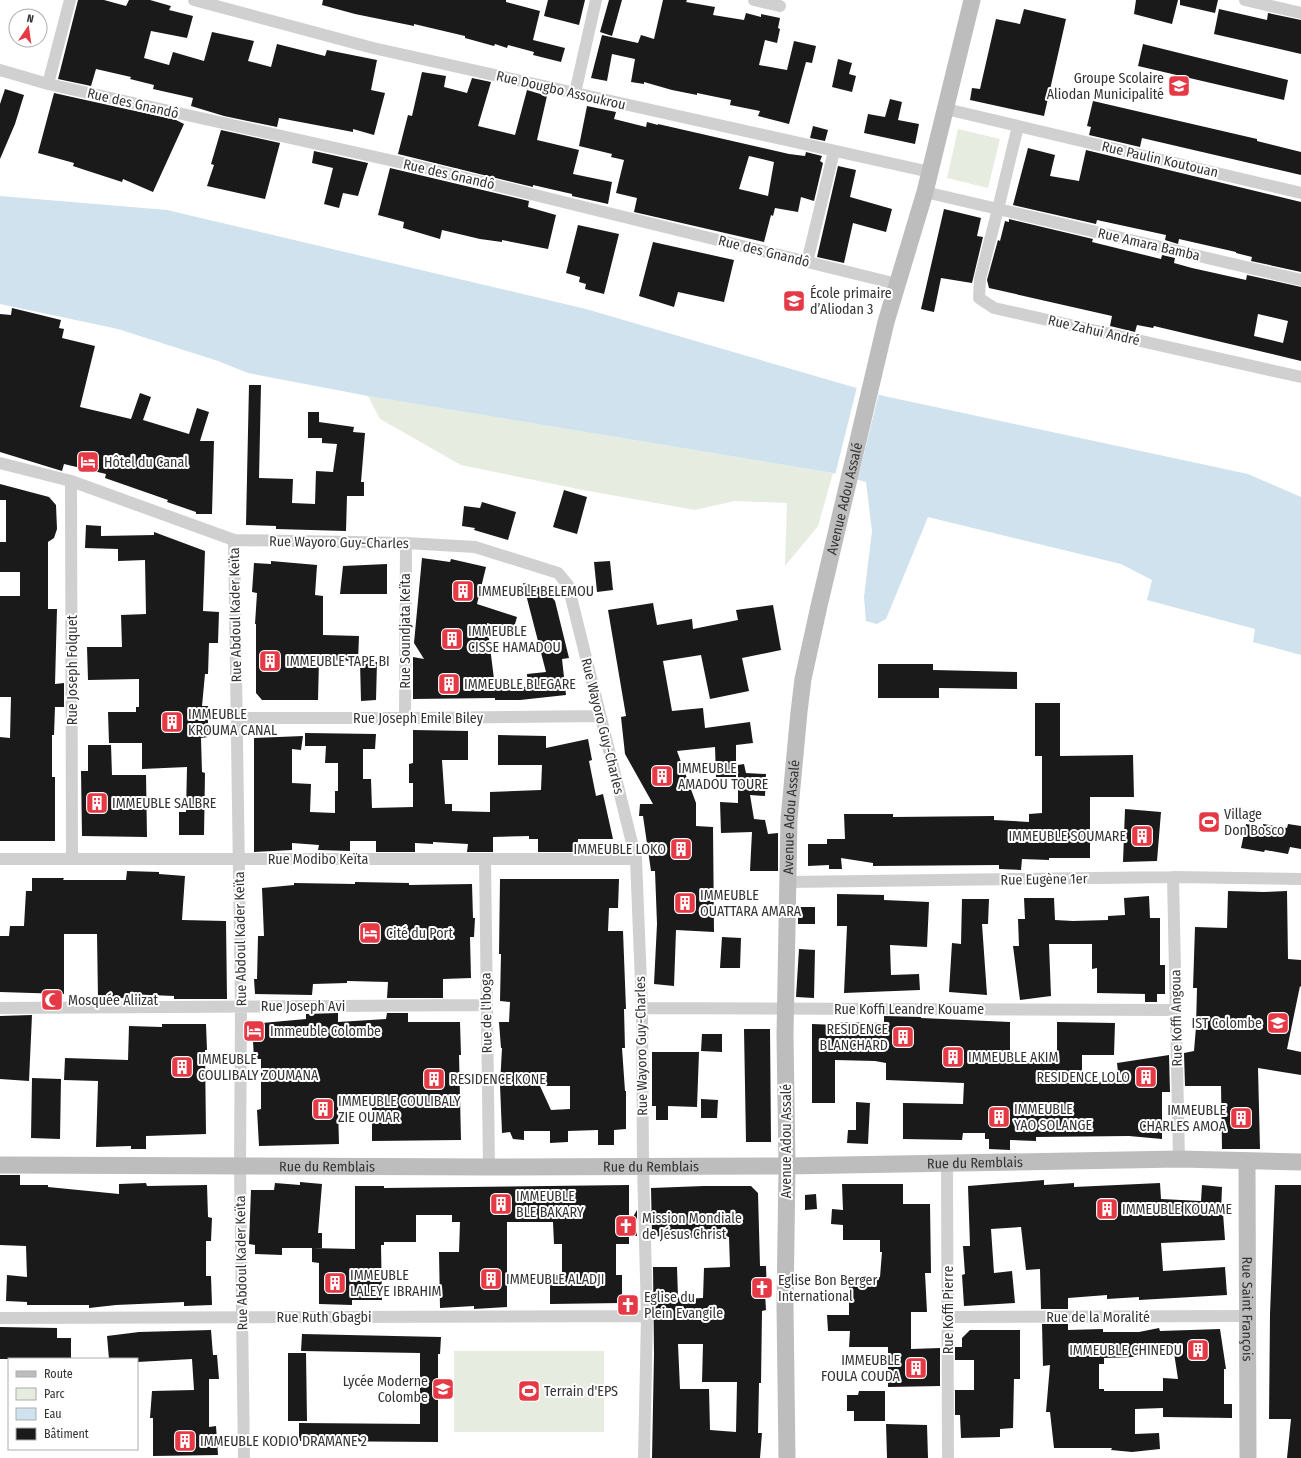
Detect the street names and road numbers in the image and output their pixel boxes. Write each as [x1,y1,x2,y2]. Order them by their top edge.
street label: Rue Dougbo Assoukrou [495,67,627,114]
street label: Rue des Gnandô [85,85,180,122]
street label: Rue Paulin Koutouan [1100,138,1220,181]
street label: Rue des Gnandô [401,156,496,193]
street label: Rue Amara Bamba [1096,224,1202,265]
street label: Rue des Gnandô [717,232,811,271]
street label: Rue Zahui André [1046,312,1141,349]
street label: Avenue Adou Assalé [823,441,866,556]
street label: Rue Wayoro Guy-Charles [269,533,409,552]
street label: Rue Abdoul Kader Keïta [226,547,245,683]
street label: Rue Soundjata Keïta [397,573,414,689]
street label: Rue Joseph Folquet [64,614,81,725]
street label: Rue Wayoro Guy-Charles [577,656,628,796]
street label: Rue Joseph Emile Biley [353,710,484,727]
street label: Avenue Adou Assalé [780,759,803,875]
street label: Rue Modibo Keïta [268,851,368,868]
street label: Rue Eugène 1er [1000,870,1088,889]
street label: Rue Abdoul Kader Keïta [231,871,250,1007]
street label: Rue Koffi Angoua [1167,969,1186,1067]
street label: Rue de l'Iboga [477,972,496,1054]
street label: Rue Wayoro Guy-Charles [632,976,651,1116]
street label: Rue Joseph Avi [261,998,345,1015]
street label: Rue Koffi Leandre Kouame [834,1001,984,1018]
street label: Avenue Adou Assalé [778,1084,795,1198]
street label: Rue du Remblais [927,1154,1023,1172]
street label: Rue du Remblais [279,1158,375,1176]
street label: Rue du Remblais [603,1158,699,1176]
street label: Rue Abdoul Kader Keïta [232,1195,251,1331]
street label: Rue Saint François [1238,1257,1256,1361]
street label: Rue Koffi Pierre [940,1266,957,1354]
street label: Rue Ruth Gbagbi [277,1309,371,1326]
street label: Rue de la Moralité [1046,1309,1150,1326]

